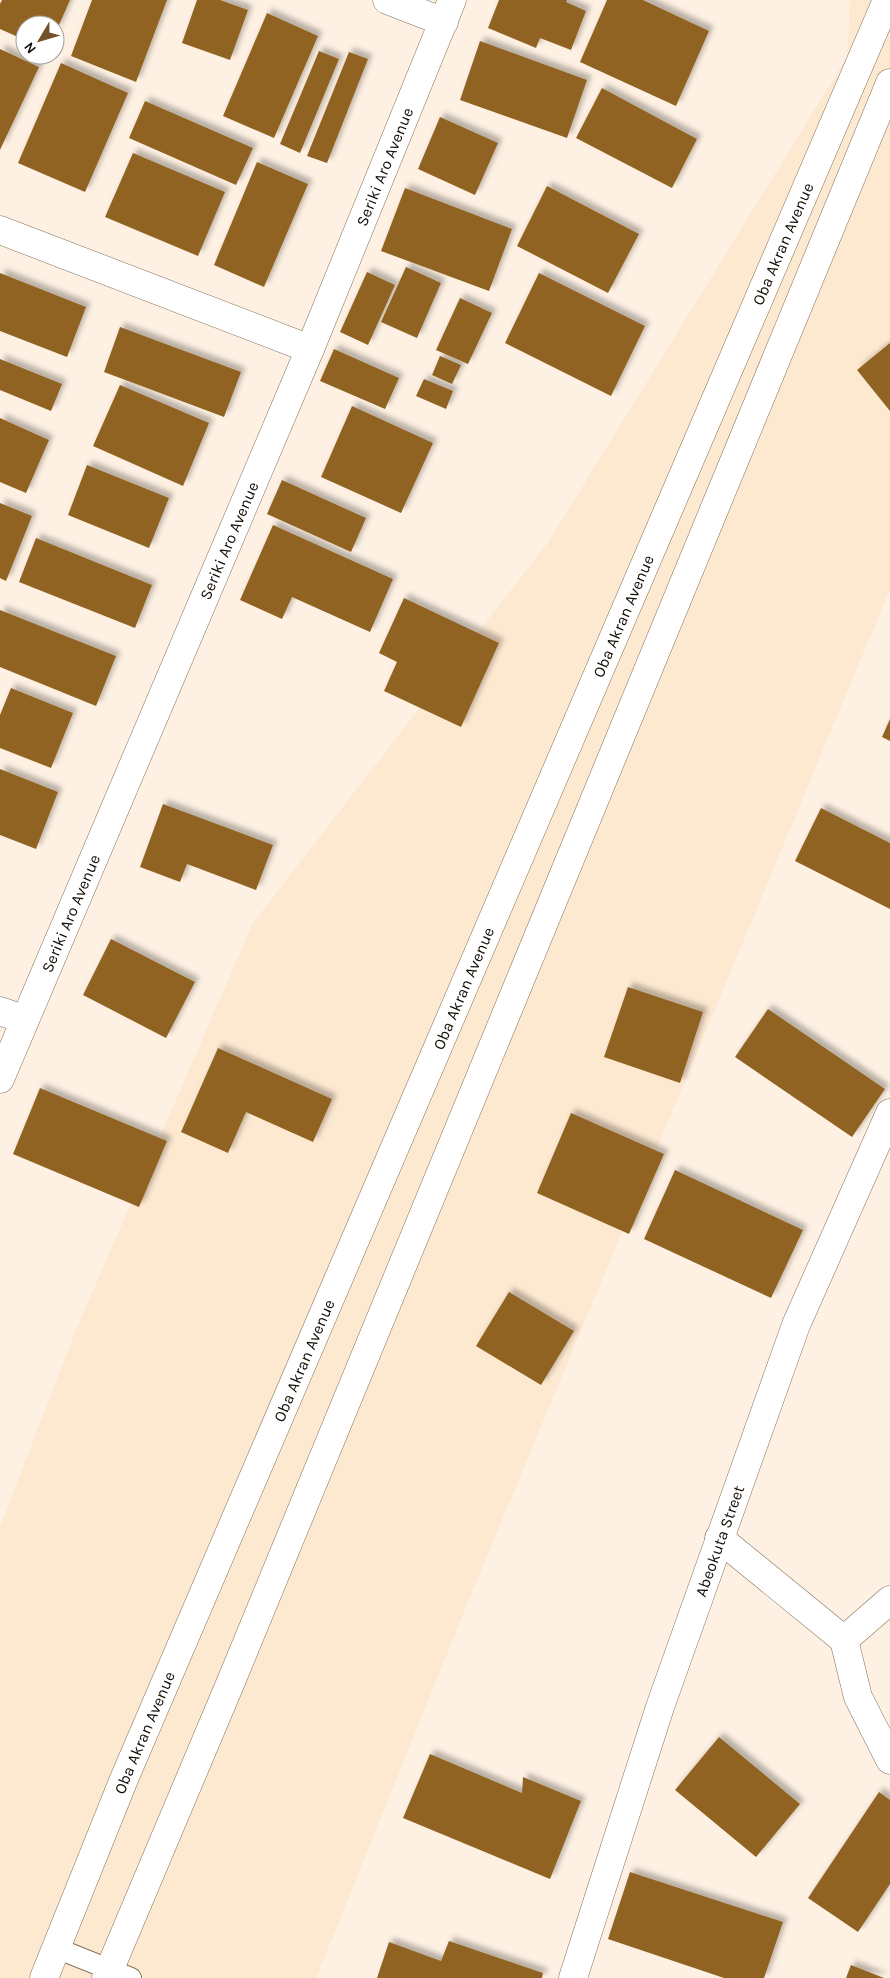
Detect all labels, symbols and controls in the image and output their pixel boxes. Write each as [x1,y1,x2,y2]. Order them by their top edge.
north arrow [15,15,65,65]
text: N [20,39,40,57]
street label: Seriki Aro Avenue [352,105,417,229]
street label: Oba Akran Avenue [748,180,817,308]
street label: Seriki Aro Avenue [195,479,262,602]
street label: Oba Akran Avenue [588,552,657,680]
street label: Seriki Aro Avenue [37,851,104,975]
street label: Oba Akran Avenue [429,924,498,1052]
street label: Oba Akran Avenue [269,1296,338,1425]
street label: Abeokuta Street [691,1483,748,1599]
street label: Oba Akran Avenue [110,1668,179,1797]

